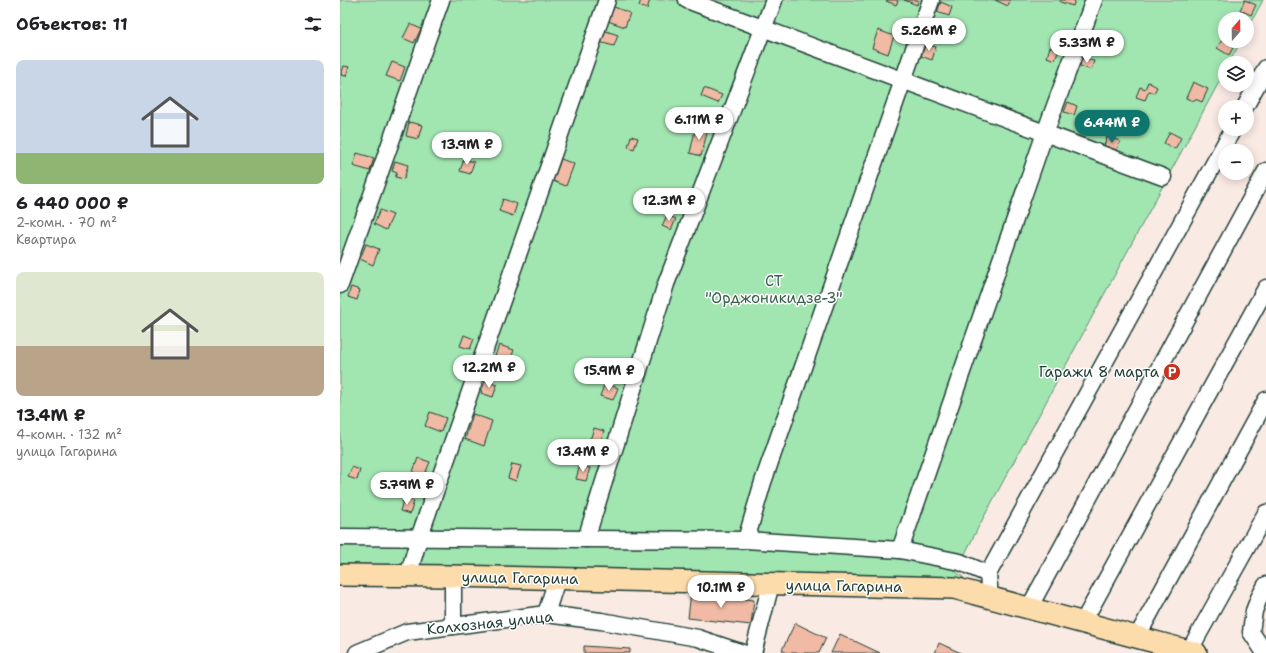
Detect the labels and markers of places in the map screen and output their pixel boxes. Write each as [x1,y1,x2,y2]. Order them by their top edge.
pin: 5.26M ₽ [892,18,966,52]
pin: 5.33M ₽ [1050,30,1124,64]
pin: 6.11M ₽ [662,107,736,141]
pin: 6.44M ₽ [1075,110,1149,144]
pin: 13.9M ₽ [430,132,504,166]
pin: 12.3M ₽ [632,188,706,222]
pin: 12.2M ₽ [452,355,526,389]
pin: 15.9M ₽ [572,358,646,392]
place label: Гаражи 8 марта [1039,362,1160,382]
parking icon: Гаражи 8 марта [1162,362,1182,382]
pin: 13.4M ₽ [546,439,620,473]
pin: 5.79M ₽ [370,472,444,506]
pin: 10.1M ₽ [684,575,758,609]

